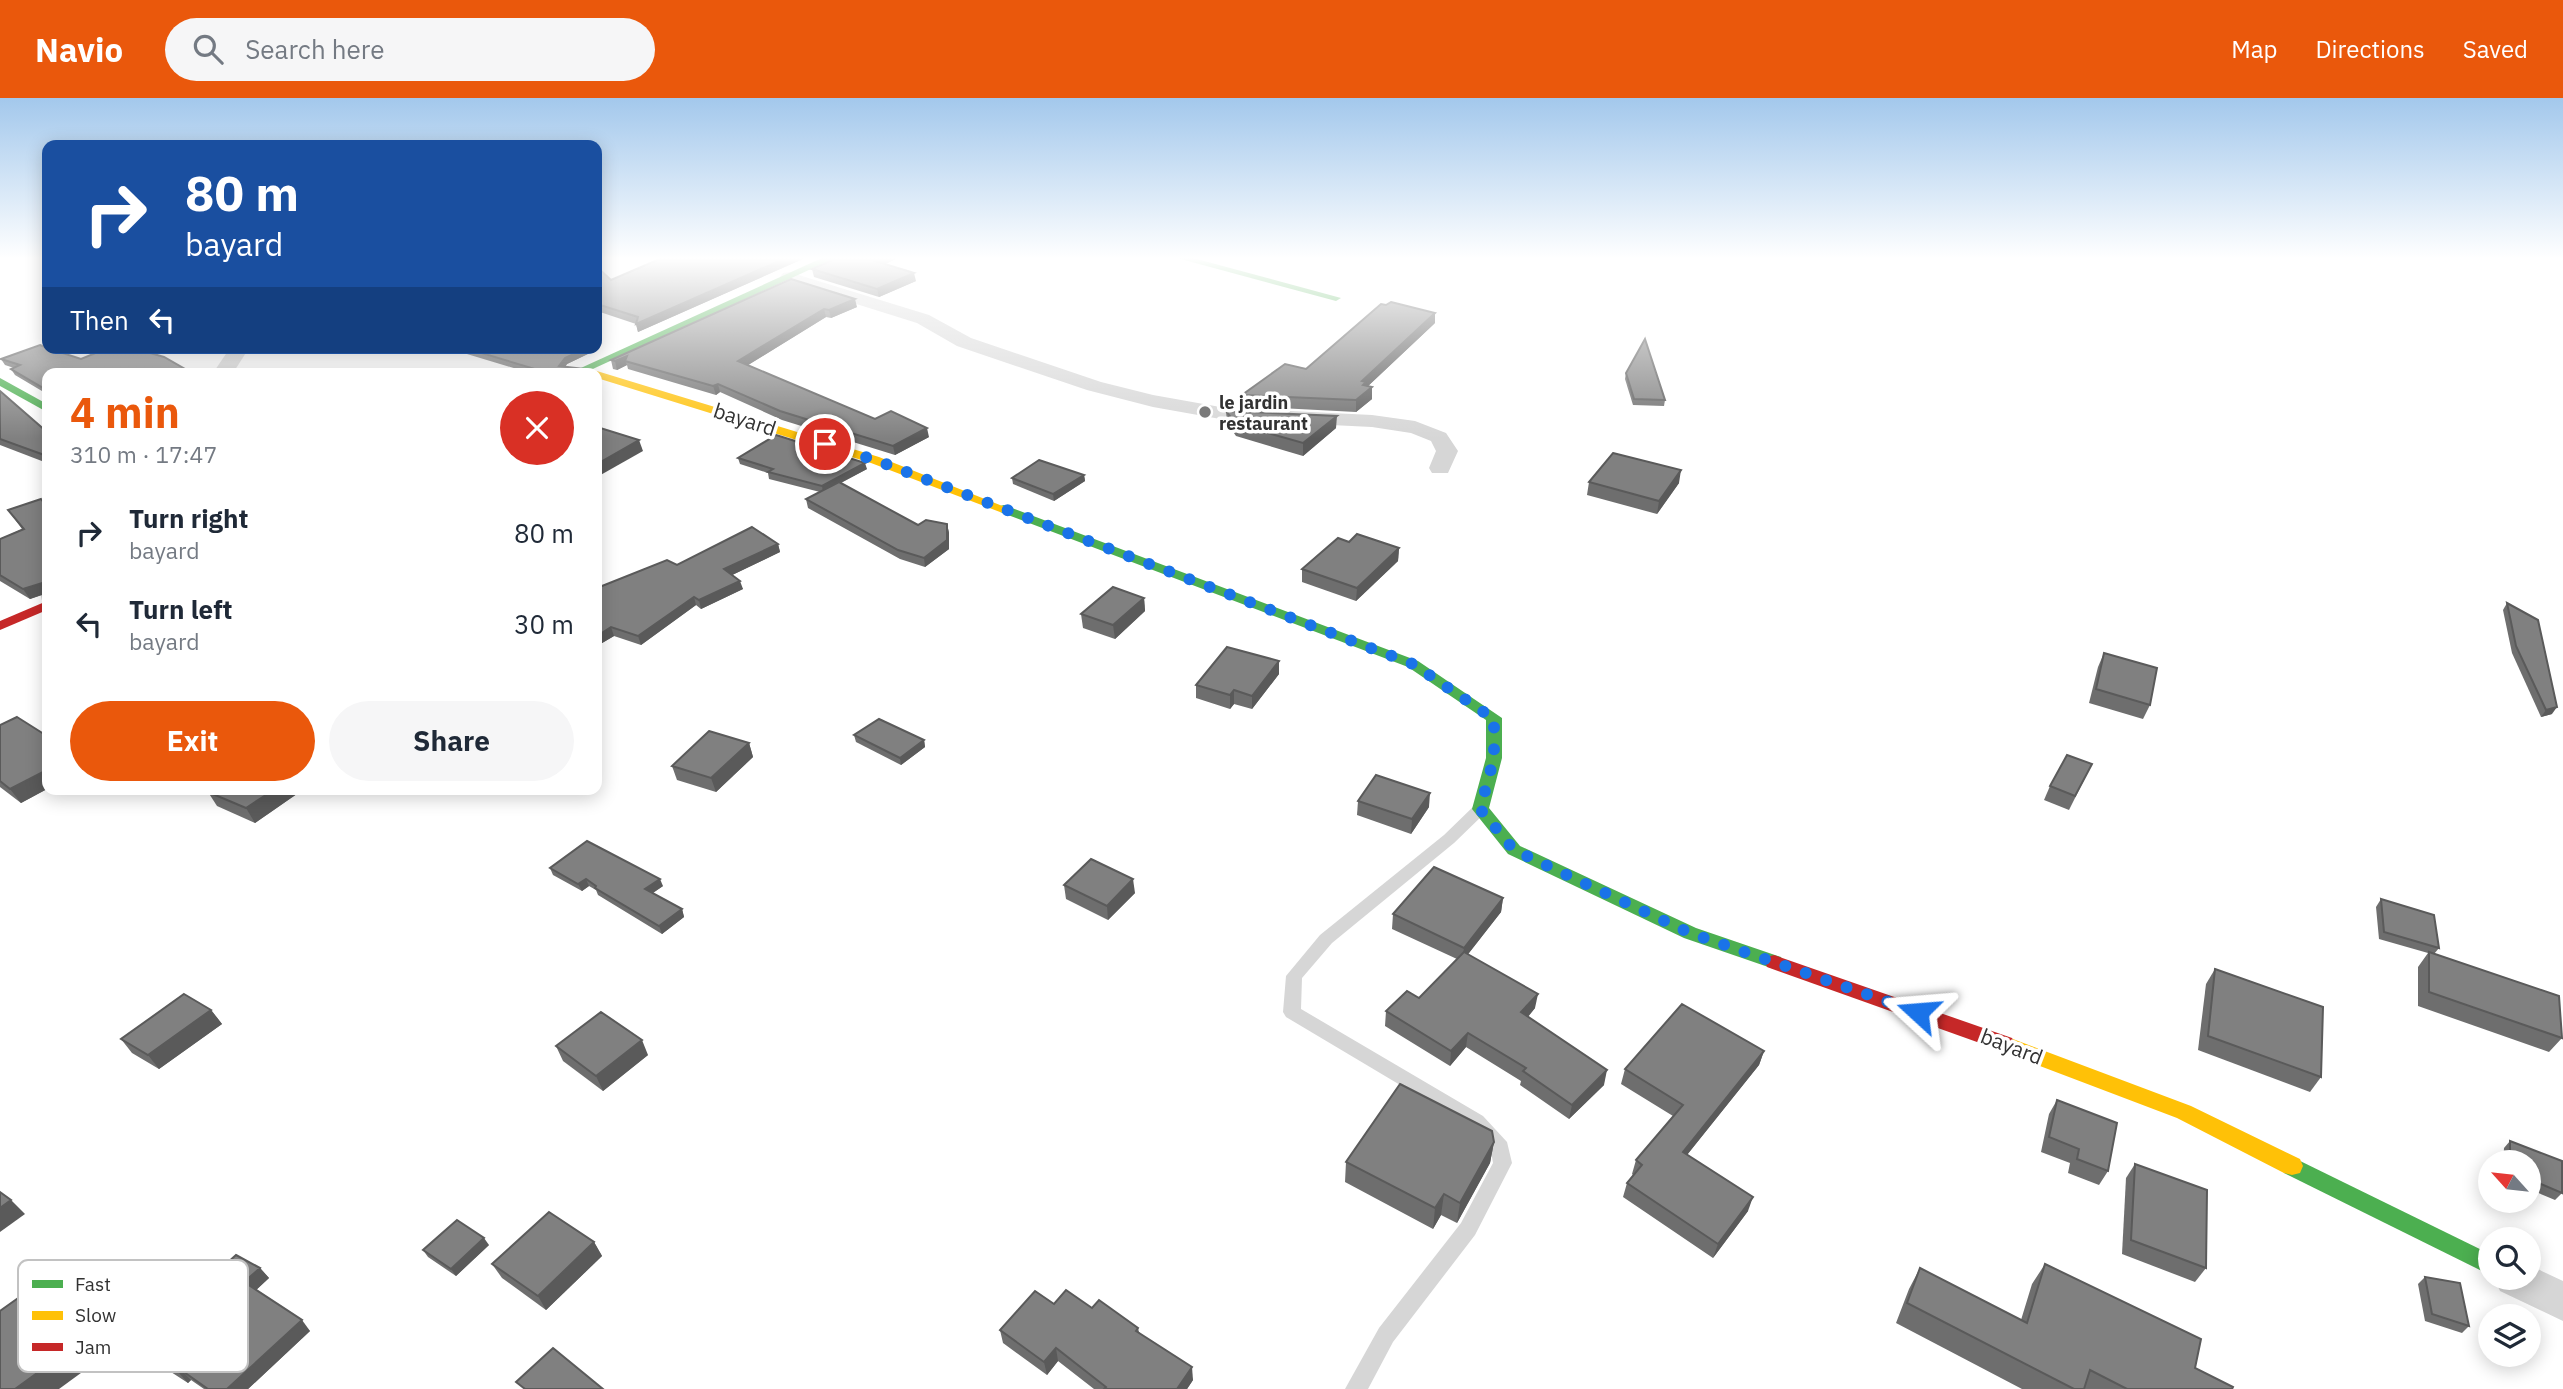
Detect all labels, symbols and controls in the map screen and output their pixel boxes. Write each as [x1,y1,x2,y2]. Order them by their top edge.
search box [165,18,655,81]
text: Navio [35,28,123,71]
icon: search [189,30,227,68]
text: Search here [245,32,385,66]
text: Map [2231,33,2277,65]
text: Directions [2315,33,2425,65]
text: Saved [2463,33,2528,65]
text: 80 m [185,161,299,224]
icon: right [70,168,161,259]
text: bayard [185,223,283,265]
icon: left [143,301,181,339]
text: Then [70,303,129,337]
text: 4 min [70,385,180,440]
button: close [500,391,574,465]
place label: le jardin restaurant [1219,391,1308,435]
street label: bayard [710,396,780,442]
marker: le jardin restaurant [1197,404,1213,420]
pin [795,414,855,474]
icon: arrive [806,425,844,463]
text: 310 m · 17:47 [70,439,217,469]
text: Turn right [129,501,248,535]
icon: right [70,514,108,552]
text: 80 m [514,516,574,550]
text: bayard [129,535,200,565]
text: Turn left [129,592,232,626]
icon: left [70,605,108,643]
text: 30 m [514,607,574,641]
text: bayard [129,626,200,656]
button: Exit [70,701,315,781]
button: Share [329,701,574,781]
position arrow [1881,975,1955,1049]
street label: bayard [1977,1021,2047,1071]
north arrow [2478,1150,2541,1213]
map controls [2478,1150,2541,1367]
button: search [2478,1227,2541,1290]
legend [18,1260,248,1372]
text: Fast [75,1272,111,1296]
text: Slow [75,1303,116,1327]
button: layers [2478,1304,2541,1367]
text: Jam [75,1335,111,1359]

